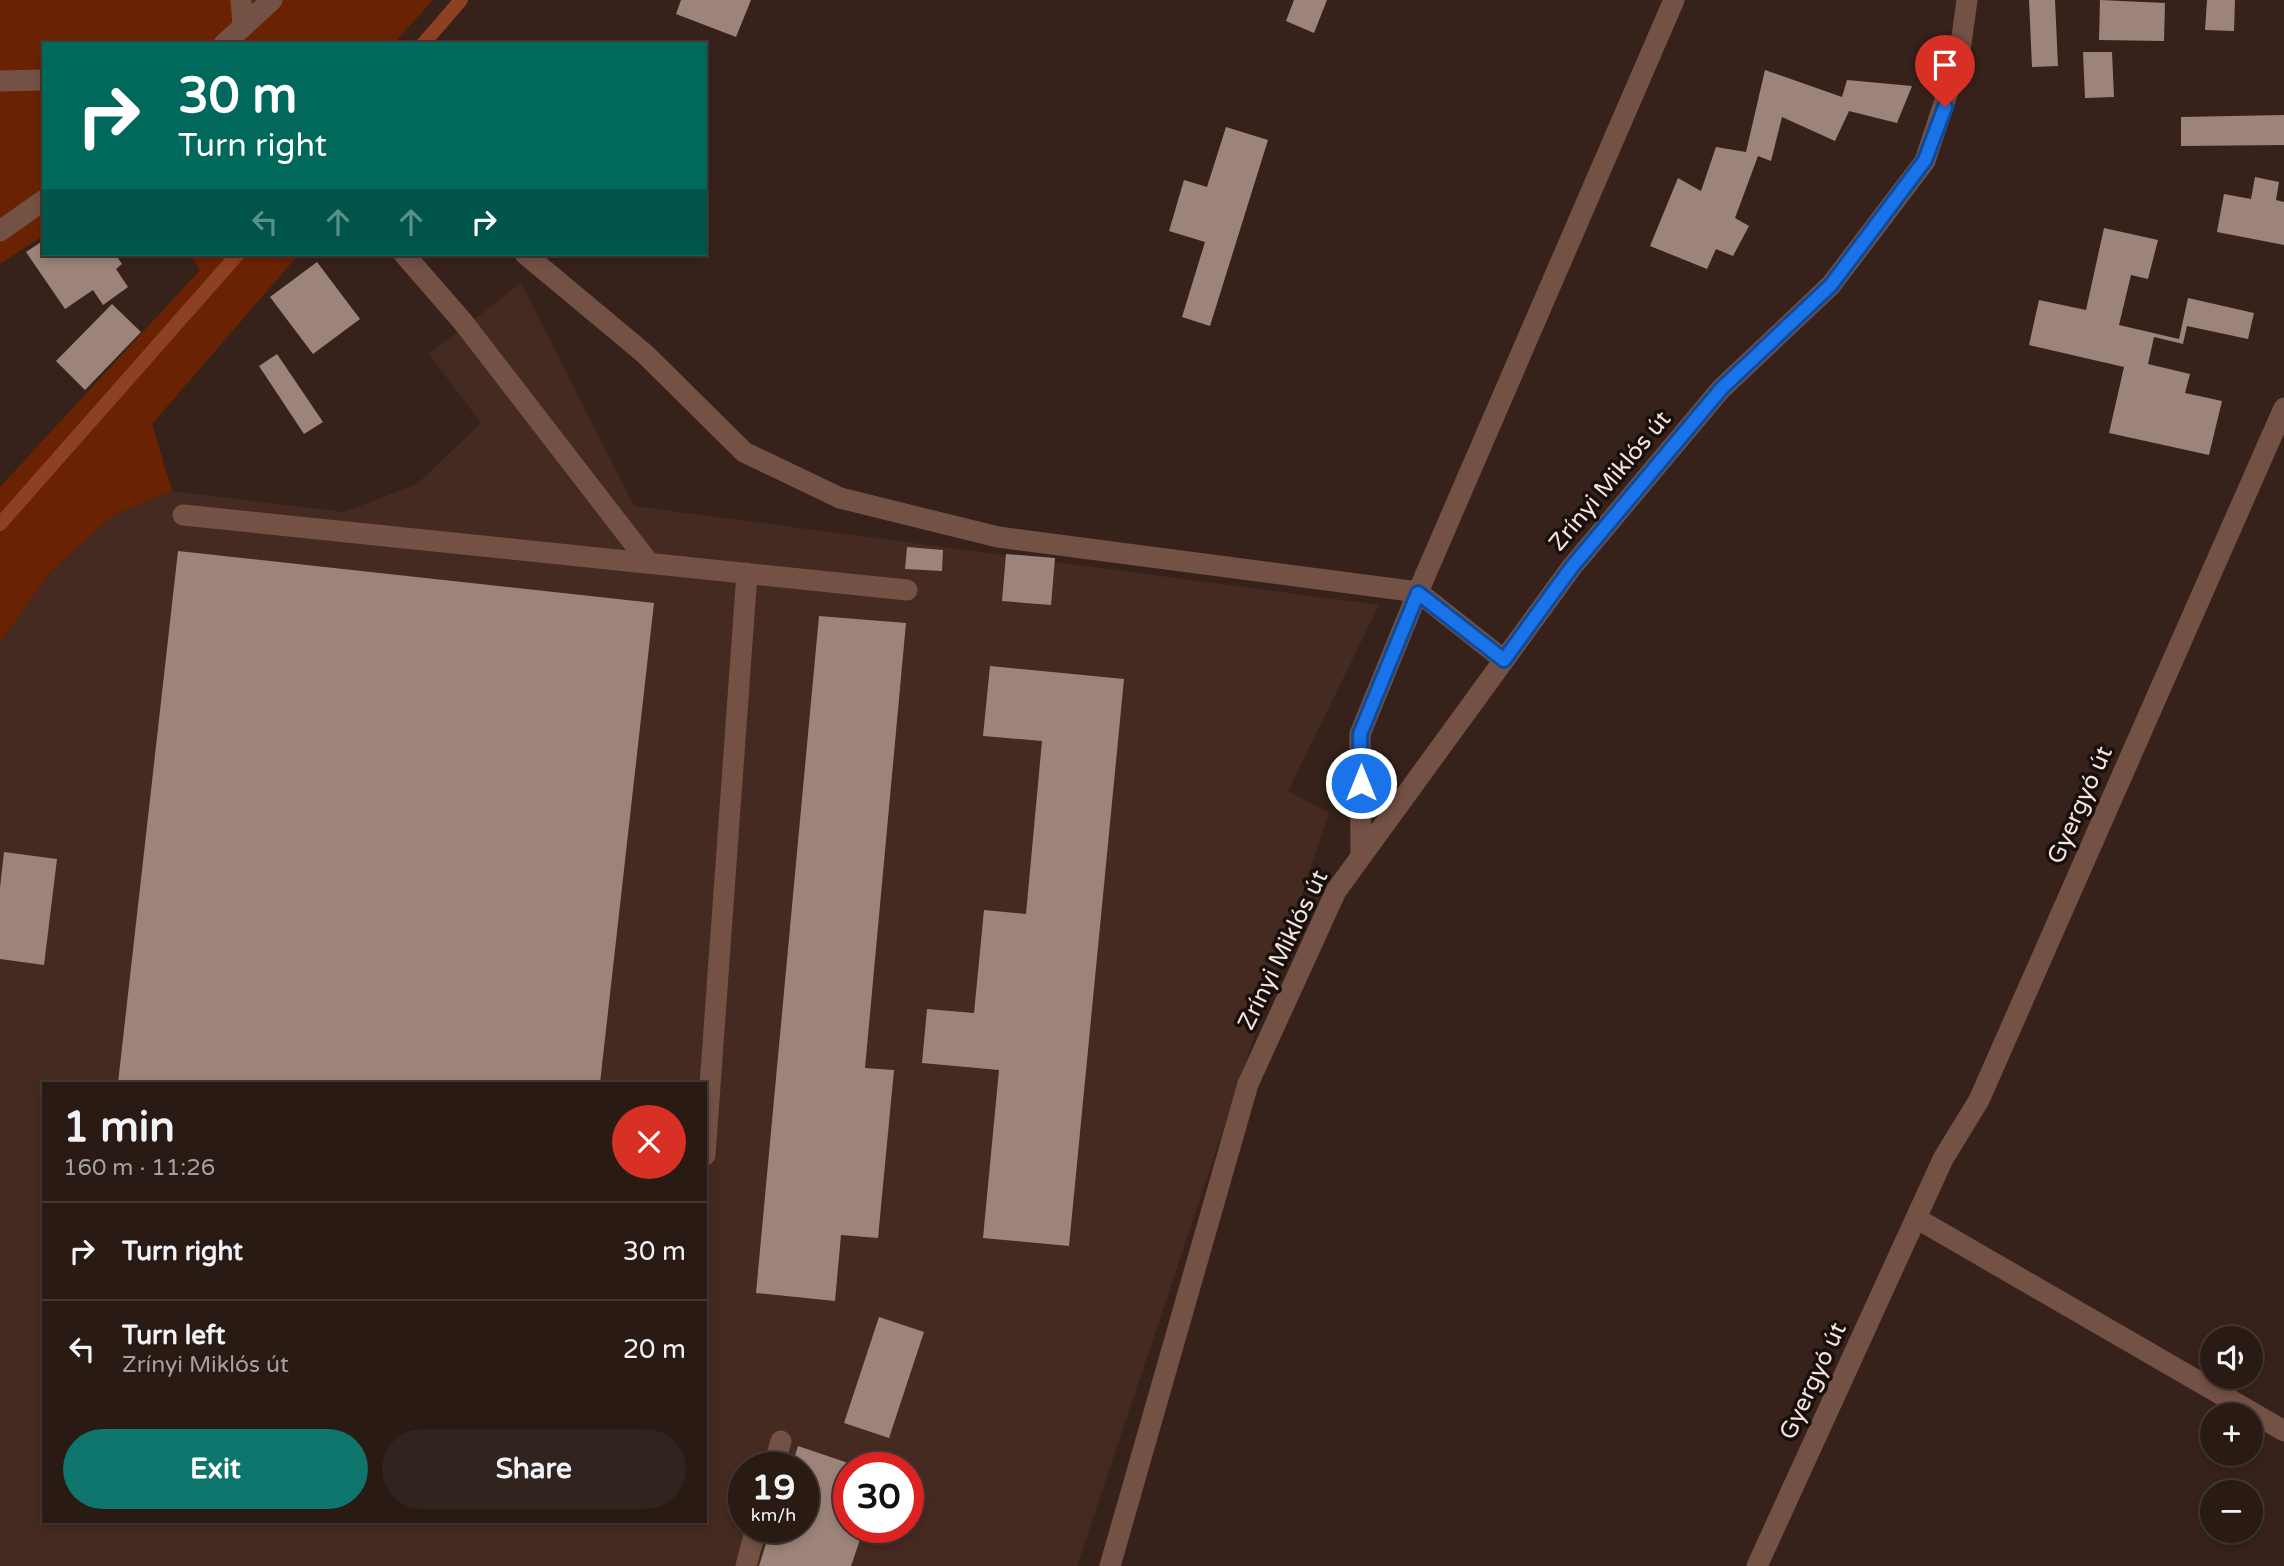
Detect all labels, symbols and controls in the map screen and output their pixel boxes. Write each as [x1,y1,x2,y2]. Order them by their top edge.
pin [1915,35,1975,107]
icon: arrive [1926,46,1964,84]
text: 30 m [178,67,297,126]
icon: right [63,70,154,161]
text: Turn right [178,127,327,165]
icon: left [246,203,284,241]
icon: ahead [319,203,357,241]
icon: ahead [392,203,430,241]
icon: right [465,203,503,241]
street label: Zrínyi Miklós út [1543,405,1677,557]
street label: Gyergyó út [2041,742,2119,868]
position arrow [1324,746,1398,820]
street label: Zrínyi Miklós út [1232,865,1334,1035]
text: 1 min [63,1102,175,1153]
button: close [612,1105,686,1179]
text: 160 m · 11:26 [63,1154,215,1182]
icon: right [63,1232,101,1270]
text: Turn right [122,1236,243,1267]
text: 30 m [623,1236,686,1267]
street label: Gyergyó út [1773,1318,1853,1444]
text: Turn left [122,1320,225,1351]
map controls [2200,1326,2263,1543]
button: sound [2200,1326,2263,1389]
icon: left [63,1330,101,1368]
text: 20 m [623,1334,686,1365]
text: Zrínyi Miklós út [122,1351,289,1379]
button: + [2200,1403,2263,1466]
button: Exit [63,1429,368,1509]
button: Share [382,1429,686,1509]
speed limit sign: 30 [833,1452,924,1543]
text: 19 [752,1467,795,1509]
button: − [2200,1480,2263,1543]
text: km/h [751,1504,796,1526]

